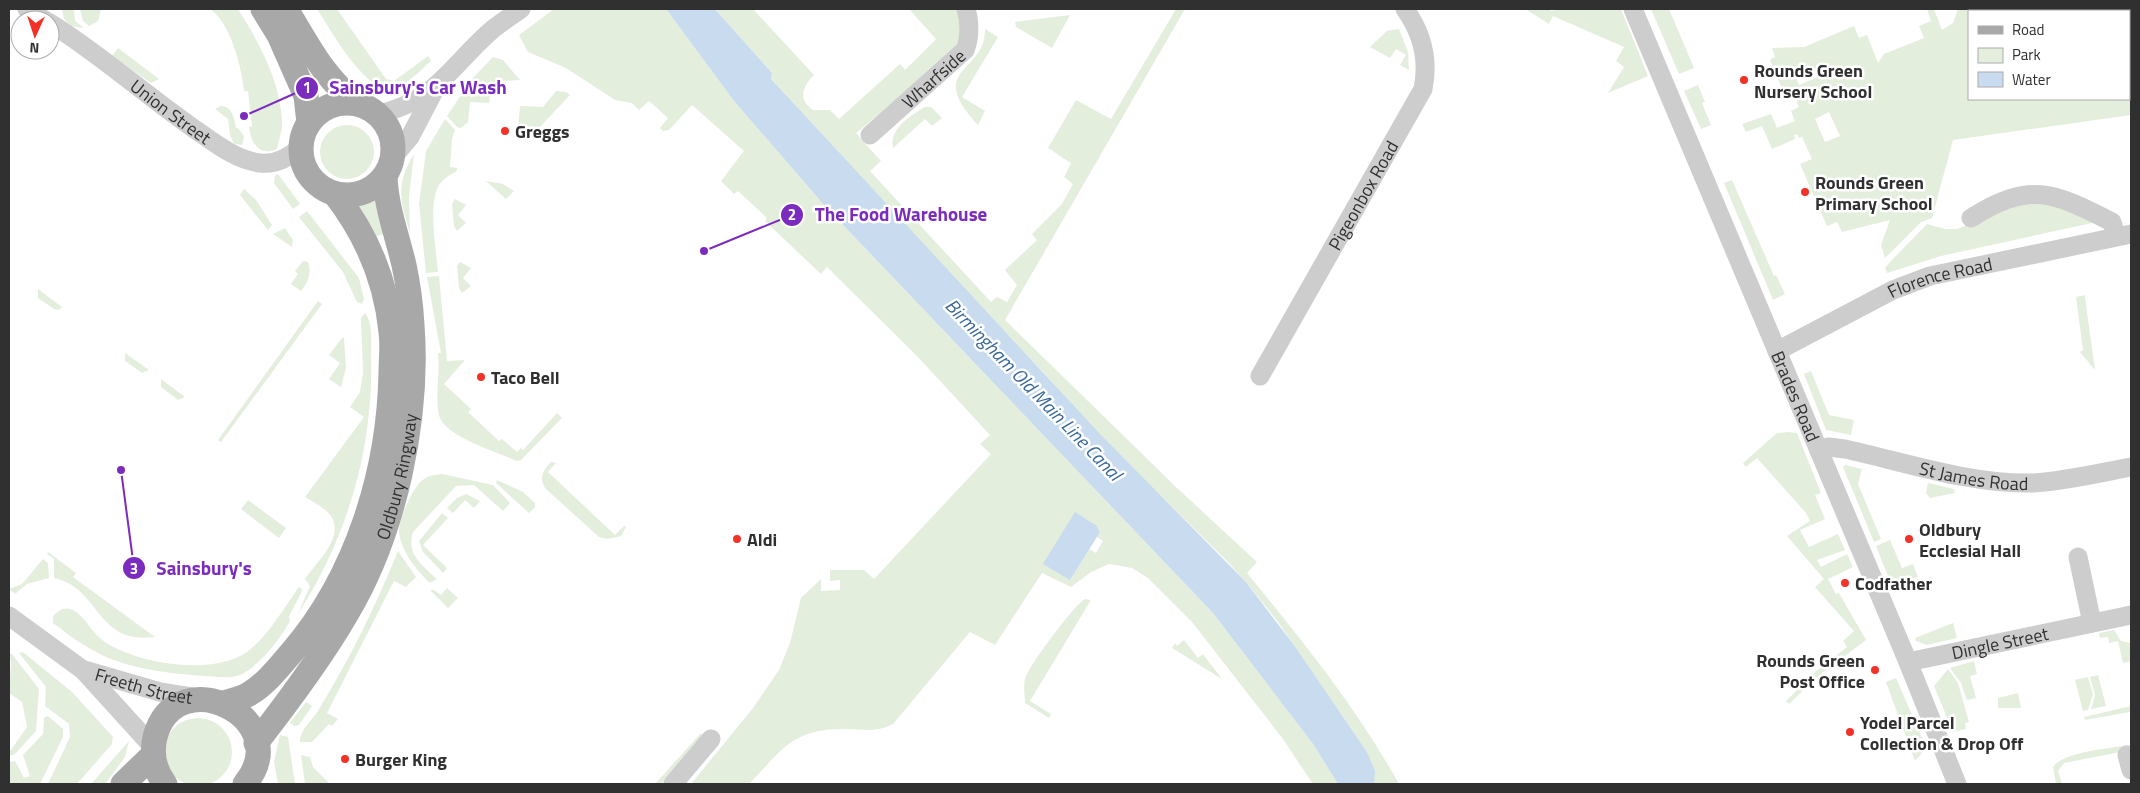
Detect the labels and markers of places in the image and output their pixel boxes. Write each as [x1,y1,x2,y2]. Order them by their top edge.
place label: Rounds Green Nursery School [1754,57,1872,105]
callout: Sainsbury's Car Wash [295,71,517,105]
marker: Rounds Green Nursery School [1738,74,1750,86]
place label: Greggs [515,118,570,145]
marker: Greggs [499,125,511,137]
place label: Rounds Green Primary School [1815,169,1933,217]
marker: Rounds Green Primary School [1799,186,1811,198]
callout: The Food Warehouse [779,198,997,232]
place label: Taco Bell [491,364,560,391]
marker: Taco Bell [475,371,487,383]
place label: Oldbury Ecclesial Hall [1919,516,2021,564]
place label: Aldi [747,526,777,553]
marker: Aldi [731,533,743,545]
marker: Oldbury Ecclesial Hall [1903,533,1915,545]
callout: Sainsbury's [121,551,262,585]
place label: Codfather [1855,570,1932,597]
marker: Codfather [1839,577,1851,589]
place label: Rounds Green Post Office [1756,647,1865,695]
marker: Rounds Green Post Office [1869,664,1881,676]
place label: Yodel Parcel Collection & Drop Off [1860,709,2024,757]
marker: Yodel Parcel Collection & Drop Off [1844,726,1856,738]
place label: Burger King [355,746,447,773]
marker: Burger King [339,753,351,765]

